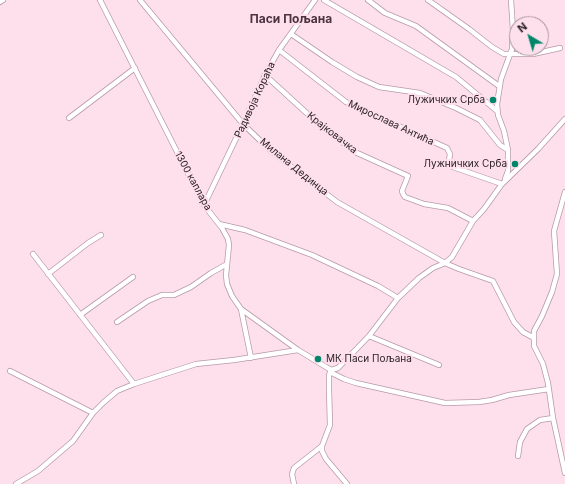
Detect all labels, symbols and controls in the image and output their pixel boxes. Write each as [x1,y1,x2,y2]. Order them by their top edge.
district label: Паси Пољана [250,12,332,26]
north arrow [509,16,549,56]
text: N [515,19,530,35]
street label: Радивоја Кораћа [232,60,278,140]
place label: Лужичких Срба [407,94,485,106]
marker: Лужичких Срба [488,95,498,105]
street label: Мирослава Антића [346,98,436,148]
street label: Крајковачка [305,110,359,156]
street label: Милана Дединца [257,136,331,198]
street label: 1300 каплара [172,149,214,213]
place label: Лужничких Срба [424,158,507,170]
marker: Лужничких Срба [510,159,520,169]
place label: МК Паси Пољана [326,353,412,365]
marker: МК Паси Пољана [313,354,323,364]

